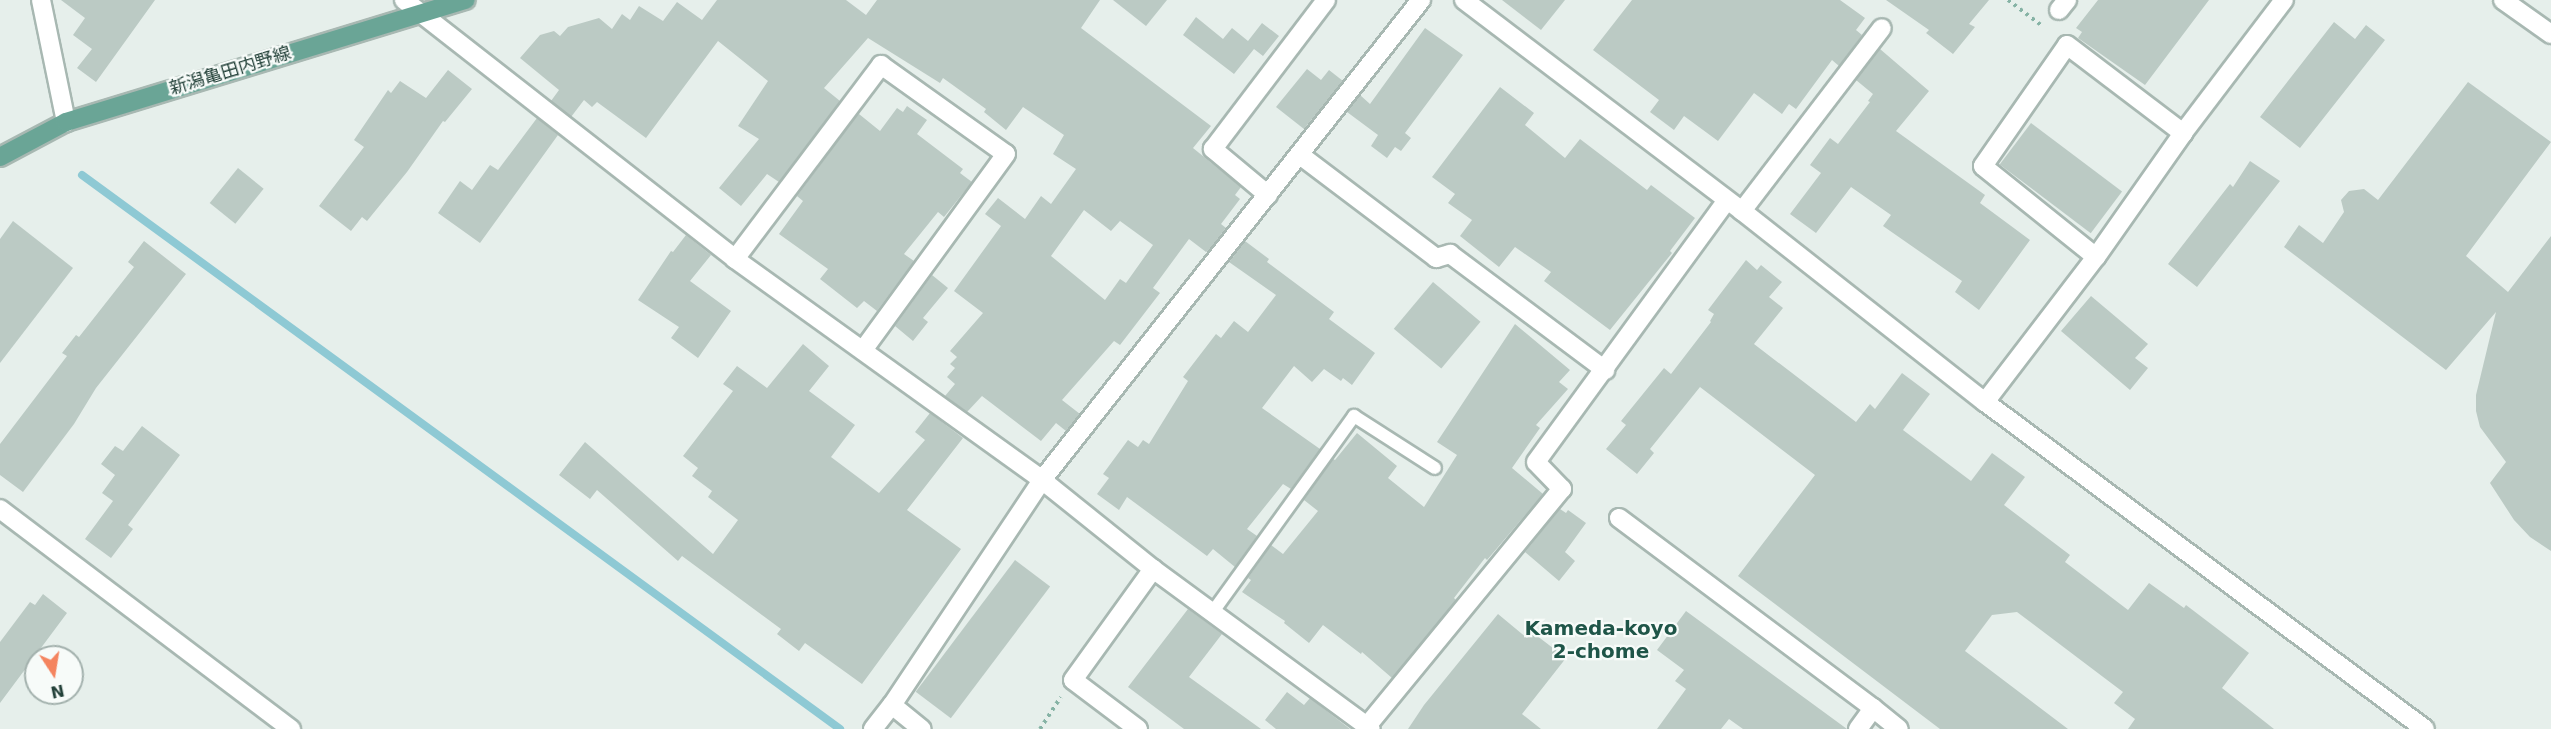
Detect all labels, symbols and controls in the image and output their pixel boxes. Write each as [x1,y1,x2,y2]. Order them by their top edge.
street label: 新潟亀田内野線 [167,42,293,100]
district label: Kameda-koyo 2-chome [1525,616,1677,663]
north arrow [24,645,84,705]
text: N [49,680,66,702]

